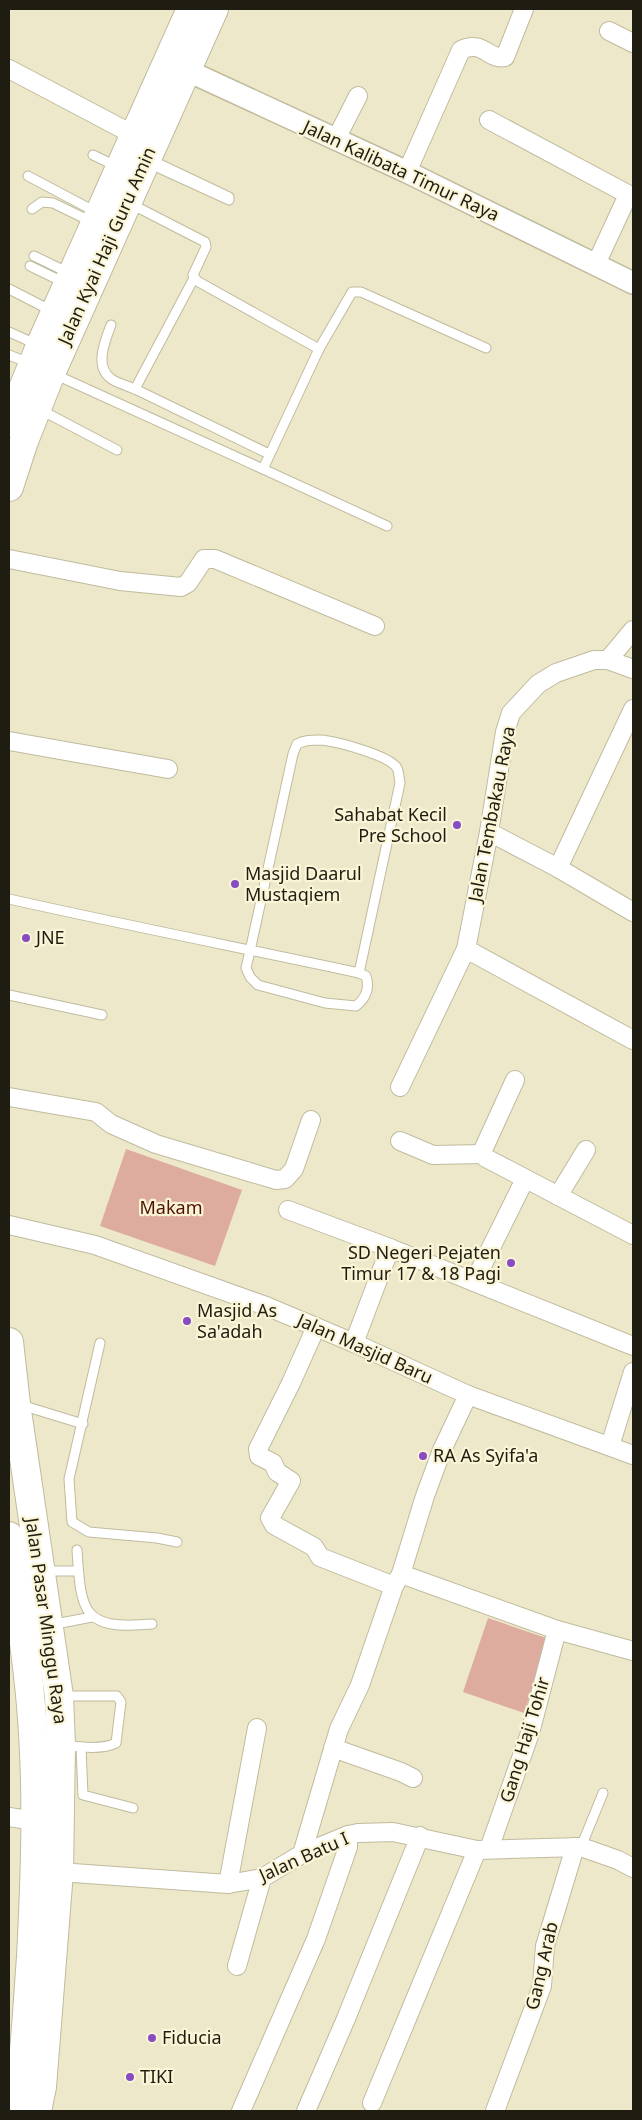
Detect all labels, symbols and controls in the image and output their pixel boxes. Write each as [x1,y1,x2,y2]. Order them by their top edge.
street label: Jalan Kalibata Timur Raya [298,113,503,226]
street label: Jalan Kyai Haji Guru Amin [51,143,161,350]
street label: Jalan Tembakau Raya [462,724,520,906]
place label: Sahabat Kecil Pre School [334,802,447,847]
marker: Sahabat Kecil Pre School [451,819,463,831]
place label: Masjid Daarul Mustaqiem [245,861,362,906]
marker: Masjid Daarul Mustaqiem [229,878,241,890]
place label: JNE [34,925,65,949]
marker: JNE [20,932,32,944]
park label: Makam [140,1195,202,1219]
place label: SD Negeri Pejaten Timur 17 & 18 Pagi [341,1240,501,1285]
marker: SD Negeri Pejaten Timur 17 & 18 Pagi [505,1257,517,1269]
place label: Masjid As Sa'adah [197,1298,277,1343]
street label: Jalan Masjid Baru [292,1307,437,1389]
marker: Masjid As Sa'adah [181,1315,193,1327]
place label: RA As Syifa'a [433,1443,538,1467]
marker: RA As Syifa'a [417,1450,429,1462]
street label: Jalan Pasar Minggu Raya [20,1514,73,1726]
street label: Gang Haji Tohir [494,1673,555,1806]
street label: Jalan Batu I [253,1826,352,1887]
street label: Gang Arab [519,1919,563,2012]
place label: Fiducia [162,2025,222,2049]
marker: Fiducia [146,2032,158,2044]
place label: TIKI [140,2064,173,2088]
marker: TIKI [124,2071,136,2083]

